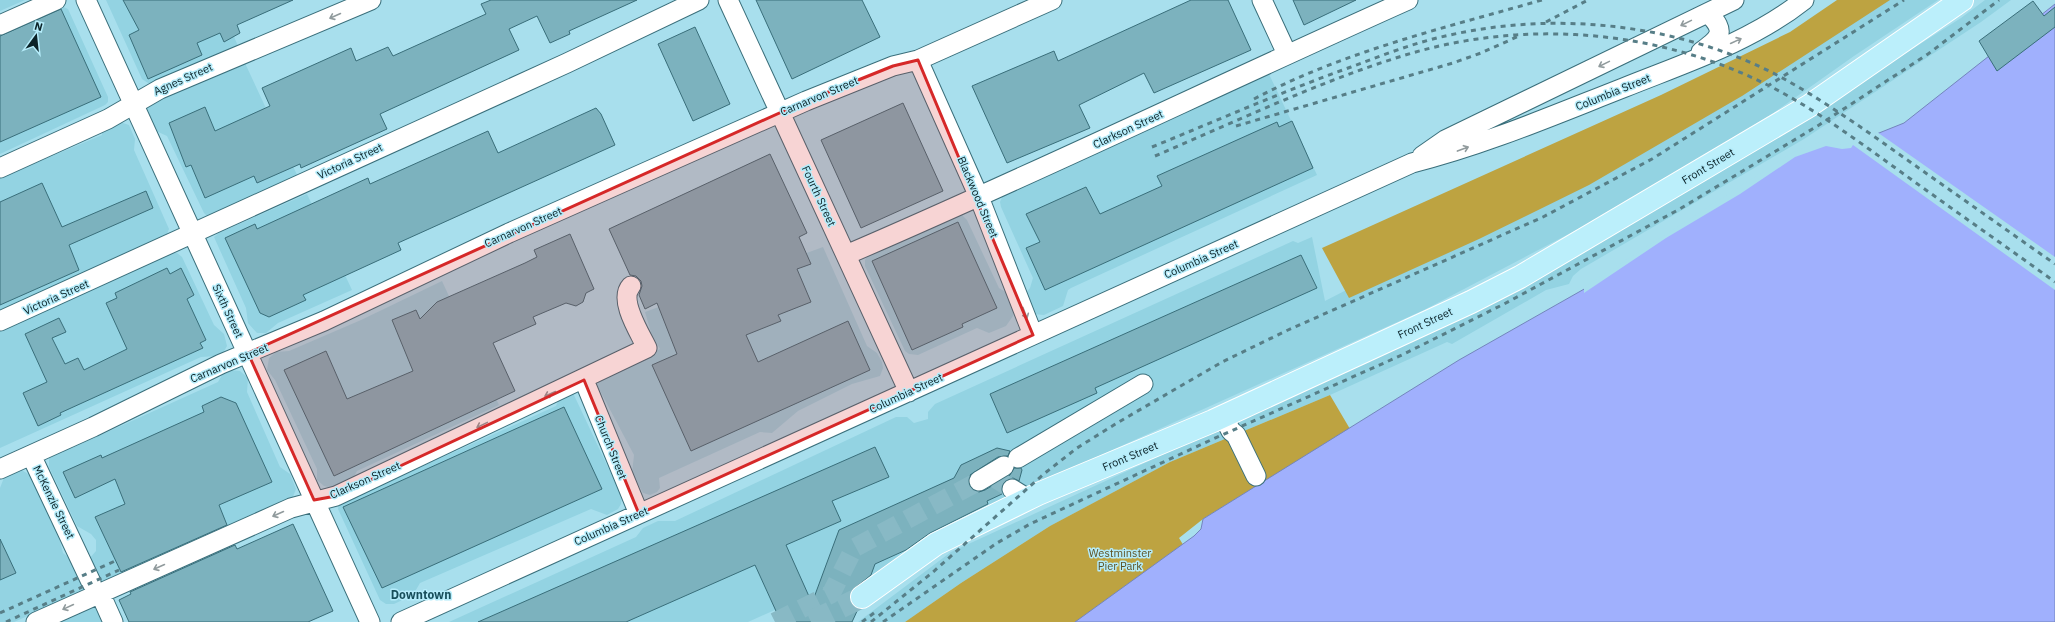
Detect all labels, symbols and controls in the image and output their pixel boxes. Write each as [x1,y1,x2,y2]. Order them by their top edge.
one-way arrow [330,12,342,20]
north arrow [16,16,56,56]
text: N [33,19,44,34]
one-way arrow [1681,20,1693,27]
one-way arrow [1730,37,1742,44]
street label: Agnes Street [151,60,215,98]
one-way arrow [1598,60,1610,68]
street label: Columbia Street [1573,71,1653,113]
street label: Carnarvon Street [778,73,860,119]
street label: Clarkson Street [1091,107,1165,151]
street label: Victoria Street [315,140,385,182]
one-way arrow [1457,144,1469,152]
street label: Front Street [1679,145,1737,187]
street label: Blackwood Street [955,154,1002,240]
street label: Fourth Street [799,163,839,229]
street label: Carnarvon Street [482,204,564,250]
street label: Columbia Street [1162,236,1240,282]
street label: Victoria Street [21,276,91,318]
street label: Sixth Street [209,282,247,340]
street label: Front Street [1395,304,1455,342]
one-way arrow [1022,307,1029,319]
street label: Carnarvon Street [188,340,270,386]
street label: Columbia Street [867,370,945,416]
one-way arrow [545,391,557,398]
street label: Church Street [592,413,630,481]
one-way arrow [476,422,488,429]
street label: Front Street [1100,438,1160,474]
street label: Clarkson Street [327,458,403,502]
street label: McKenzie Street [30,463,78,541]
street label: Columbia Street [572,503,650,549]
one-way arrow [272,511,284,518]
park label: Westminster Pier Park [1089,546,1151,573]
one-way arrow [153,564,165,571]
district label: Downtown [391,587,451,602]
one-way arrow [62,604,74,612]

